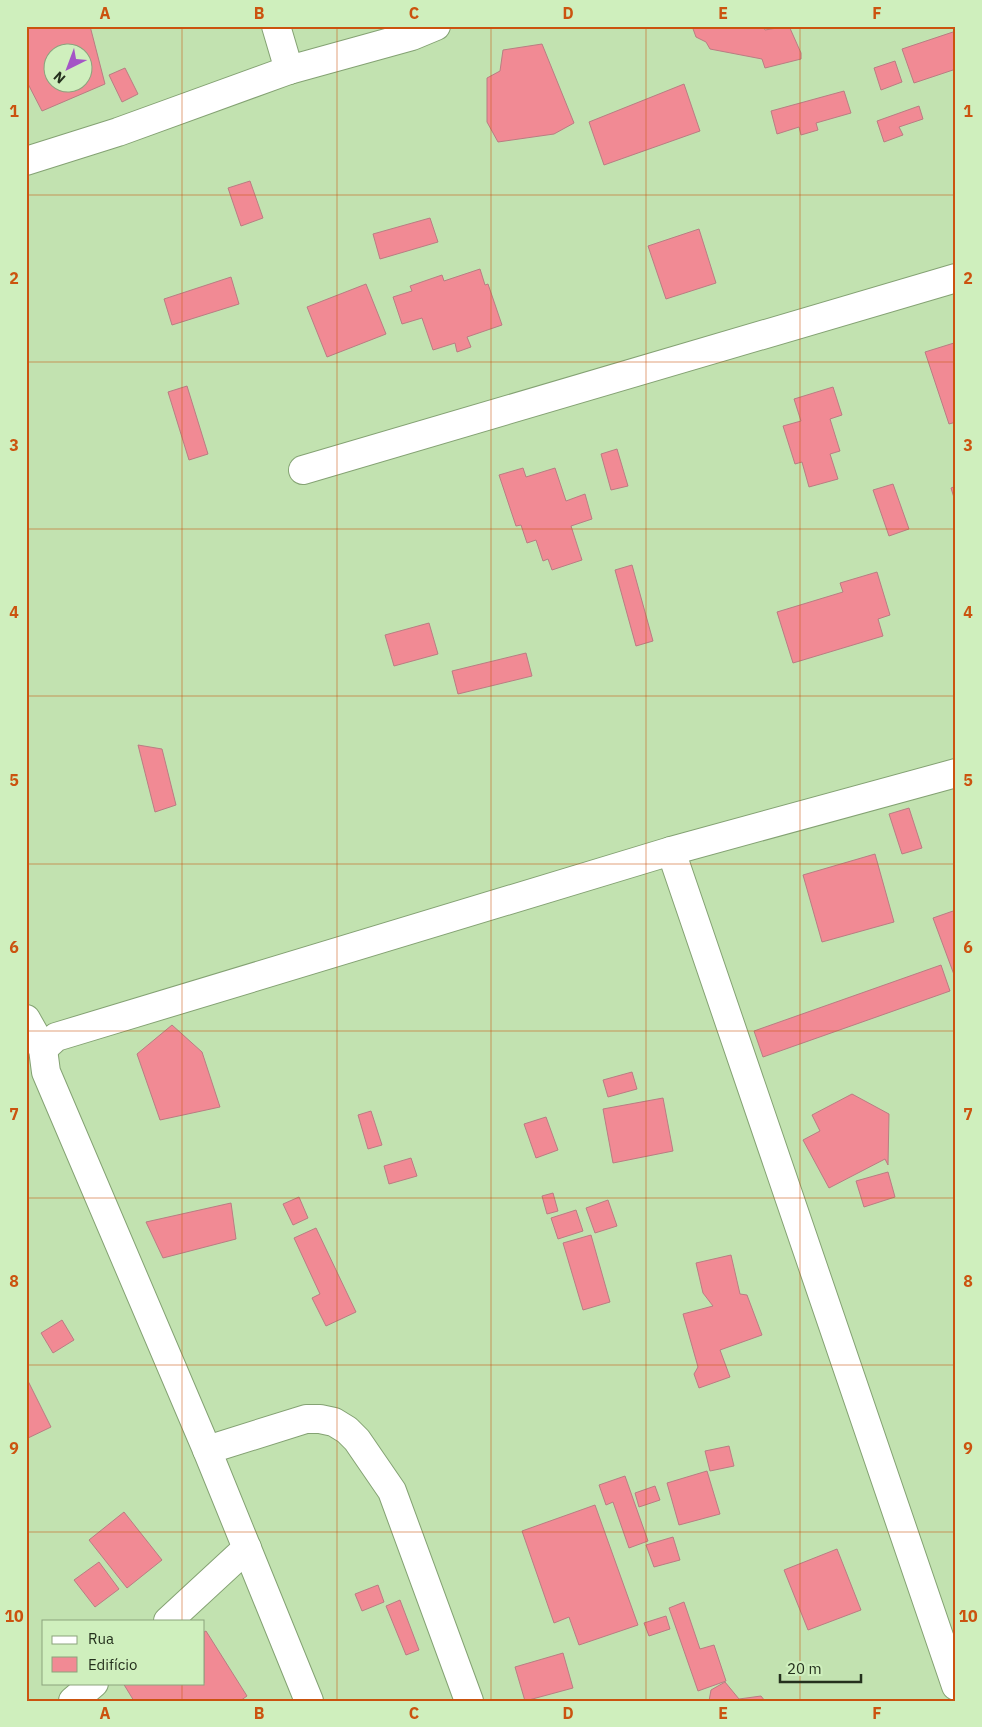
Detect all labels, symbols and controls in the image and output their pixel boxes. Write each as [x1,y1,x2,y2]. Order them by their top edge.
text: A [100,3,111,23]
text: B [254,3,265,23]
text: C [409,3,419,23]
text: D [562,3,574,23]
text: E [718,3,728,23]
text: F [872,3,882,23]
north arrow [42,42,92,92]
text: N [50,68,69,88]
text: 1 [9,101,19,121]
text: 1 [963,101,973,121]
text: 2 [9,268,19,288]
text: 2 [963,268,973,288]
text: 3 [9,435,19,455]
text: 3 [963,435,973,455]
text: 4 [9,602,19,622]
text: 4 [963,602,973,622]
text: 5 [9,770,19,790]
text: 5 [963,770,973,790]
text: 6 [9,937,19,957]
text: 6 [963,937,973,957]
text: 7 [9,1104,19,1124]
text: 7 [963,1104,973,1124]
text: 8 [9,1271,19,1291]
text: 8 [963,1271,973,1291]
text: 9 [9,1438,19,1458]
text: 9 [963,1438,973,1458]
text: 10 [4,1606,24,1626]
text: 10 [958,1606,978,1626]
legend [42,1620,205,1684]
text: Rua [88,1629,114,1648]
scale bar [780,1652,861,1684]
text: Edifício [88,1655,137,1674]
text: 20 m [787,1659,822,1678]
text: A [100,1703,111,1723]
text: B [254,1703,265,1723]
text: C [409,1703,419,1723]
text: D [562,1703,574,1723]
text: E [718,1703,728,1723]
text: F [872,1703,882,1723]

